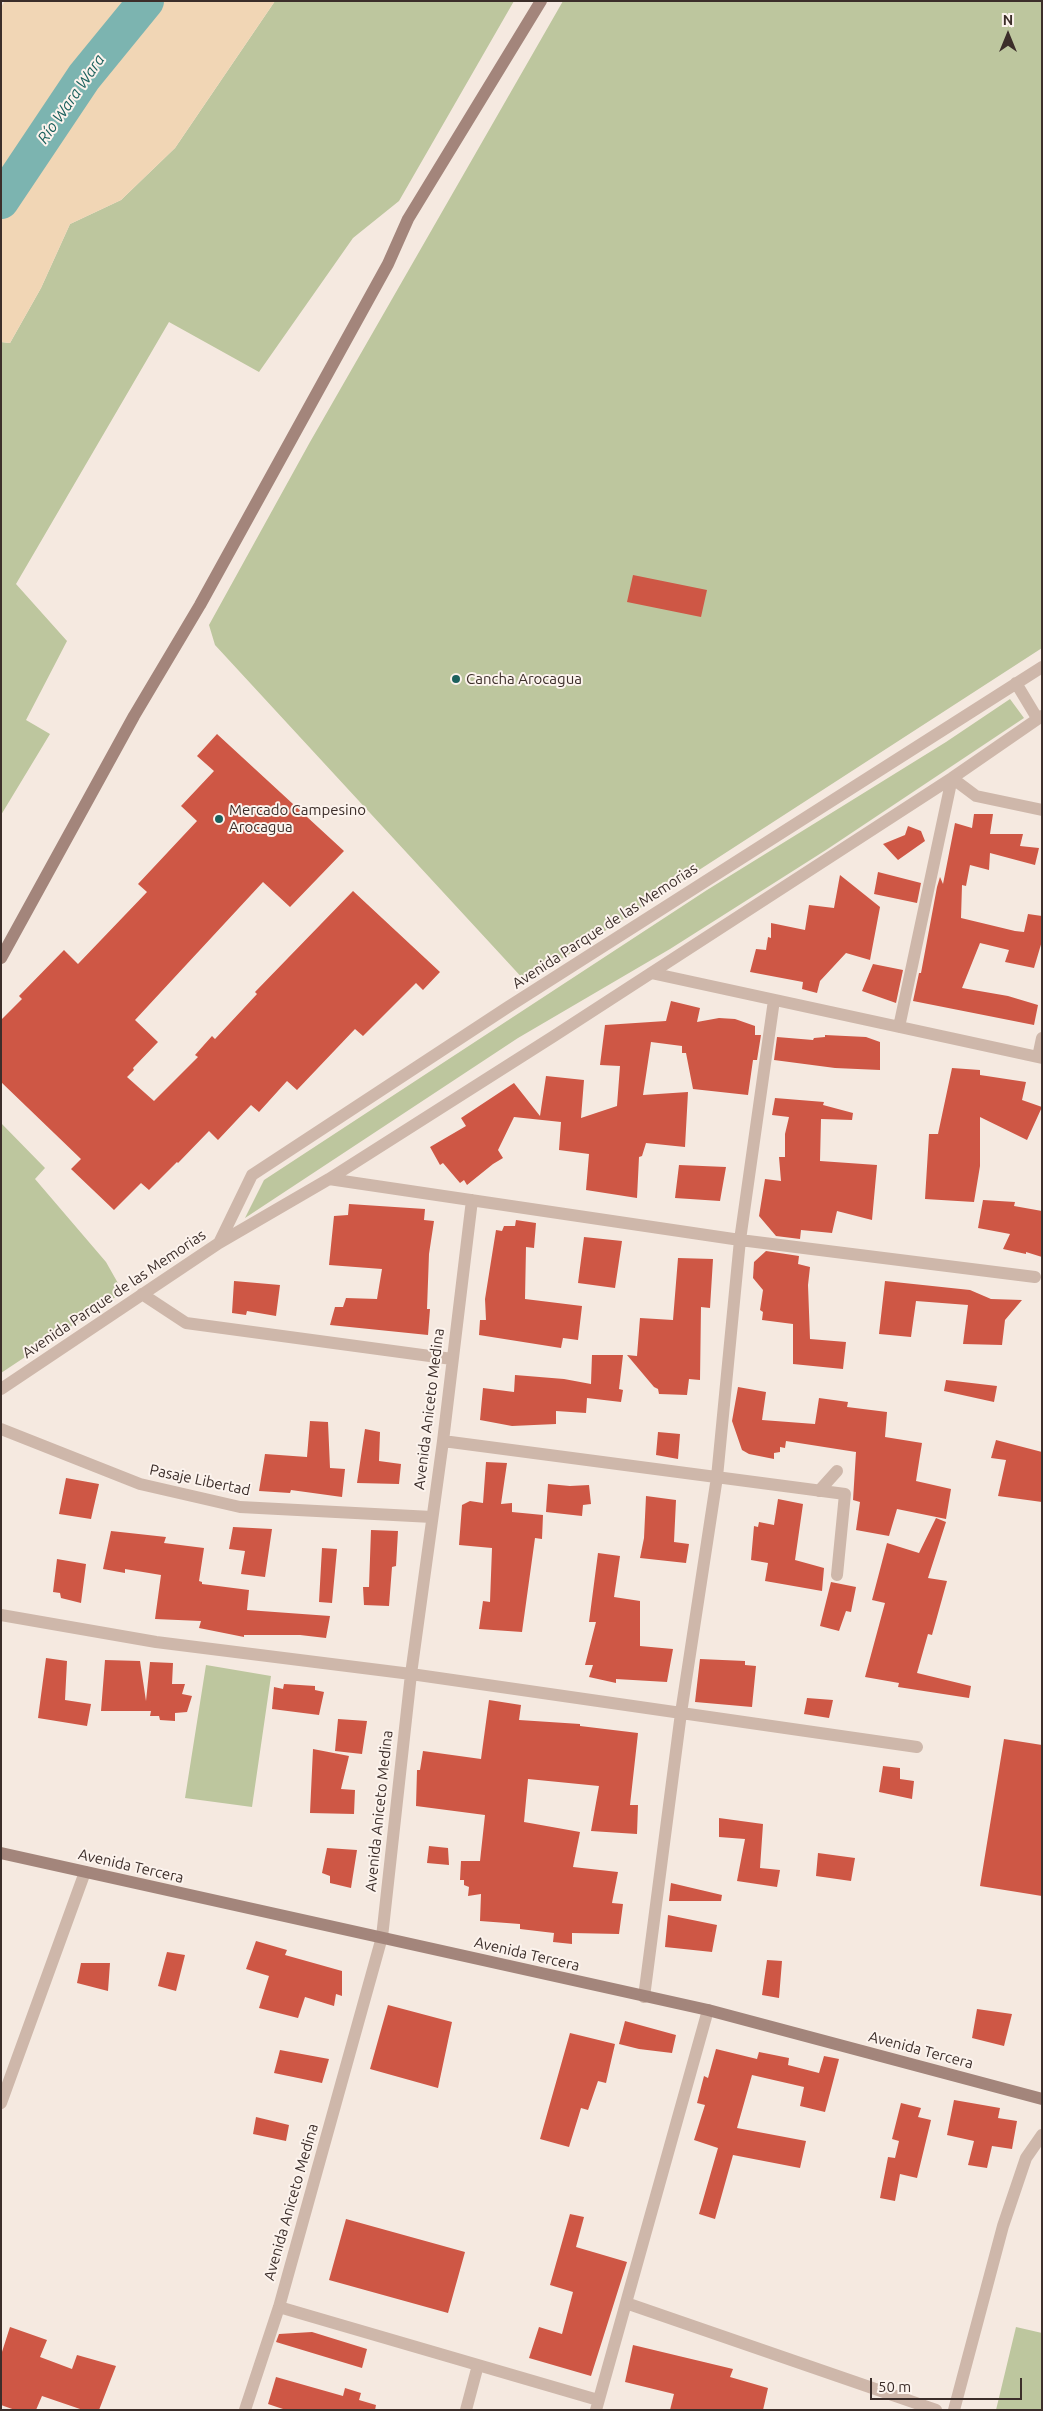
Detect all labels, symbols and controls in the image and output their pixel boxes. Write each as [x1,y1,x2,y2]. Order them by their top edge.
north arrow [983,10,1033,60]
text: N [1003,12,1013,28]
water label: Río Wara Wara [33,51,109,147]
place label: Cancha Arocagua [466,670,582,688]
marker: Cancha Arocagua [450,673,462,685]
place label: Mercado Campesino Arocagua [229,801,366,836]
marker: Mercado Campesino Arocagua [213,813,225,825]
street label: Avenida Parque de las Memorias [509,859,701,993]
street label: Avenida Parque de las Memorias [19,1226,209,1362]
street label: Avenida Aniceto Medina [410,1327,448,1491]
street label: Pasaje Libertad [148,1461,252,1499]
street label: Avenida Aniceto Medina [362,1729,396,1893]
street label: Avenida Tercera [77,1845,185,1887]
street label: Avenida Tercera [473,1933,581,1975]
street label: Avenida Tercera [867,2027,975,2073]
street label: Avenida Aniceto Medina [260,2121,322,2283]
scale bar [873,2368,1026,2400]
text: 50 m [878,2378,911,2395]

